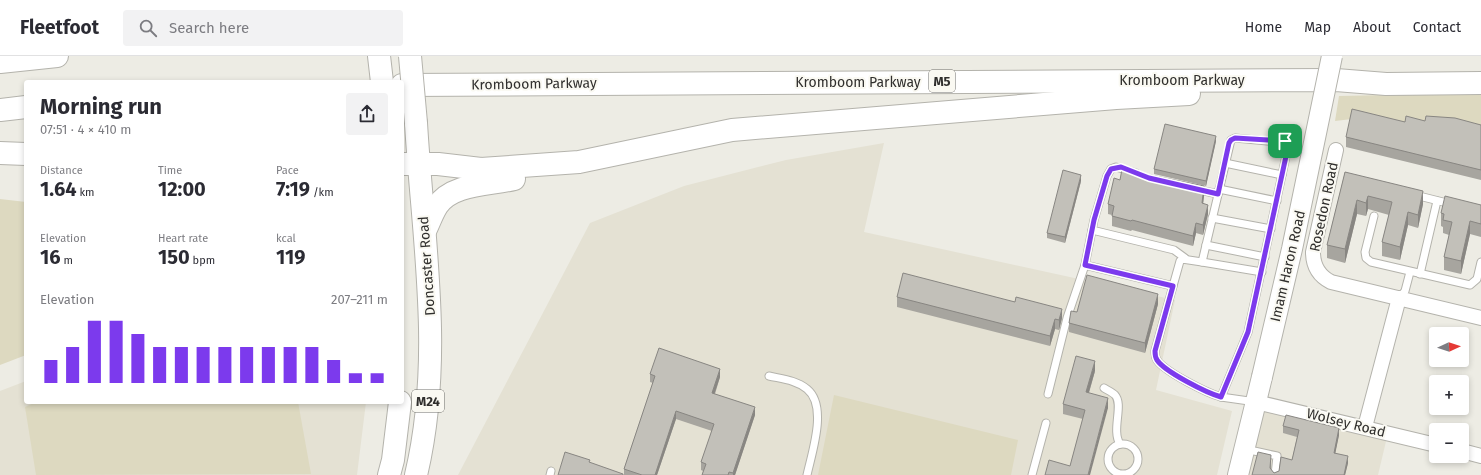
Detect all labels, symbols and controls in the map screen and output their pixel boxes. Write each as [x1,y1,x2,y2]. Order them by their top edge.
search box [123,10,403,46]
text: Fleetfoot [20,16,99,39]
icon: search [137,17,159,39]
text: Search here [169,19,249,37]
text: Home [1245,19,1282,36]
text: Map [1304,19,1331,36]
text: About [1353,19,1391,36]
text: Contact [1413,19,1461,36]
road number: M5 [929,70,955,92]
street label: Kromboom Parkway [1119,72,1245,89]
street label: Kromboom Parkway [471,74,597,94]
street label: Kromboom Parkway [795,74,921,91]
text: Morning run [40,93,162,120]
button: share [346,93,388,135]
text: 07:51 · 4 × 410 m [40,122,131,137]
pin [1268,124,1302,158]
icon: arrive [1274,130,1296,152]
street label: Rosedon Road [1306,161,1342,253]
text: Distance [40,164,83,177]
text: Time [158,164,182,177]
text: Pace [276,164,299,177]
text: 1.64 [40,177,76,201]
text: 12:00 [158,177,206,201]
text: 7:19 [276,177,310,201]
text: km [76,186,94,199]
text: /km [310,186,334,199]
street label: Imam Haron Road [1267,209,1309,323]
street label: Doncaster Road [415,216,439,316]
text: Elevation [40,232,86,245]
text: Heart rate [158,232,208,245]
text: kcal [276,232,296,245]
text: 16 [40,245,61,269]
text: 150 [158,245,190,269]
text: 119 [276,245,305,269]
text: m [61,254,73,267]
text: bpm [190,254,215,267]
text: Elevation [40,292,94,307]
text: 207–211 m [331,292,388,307]
north arrow [1429,327,1469,367]
map controls [1429,327,1469,463]
button: + [1429,375,1469,415]
road number: M24 [412,390,444,412]
street label: Wolsey Road [1305,405,1387,441]
button: − [1429,423,1469,463]

